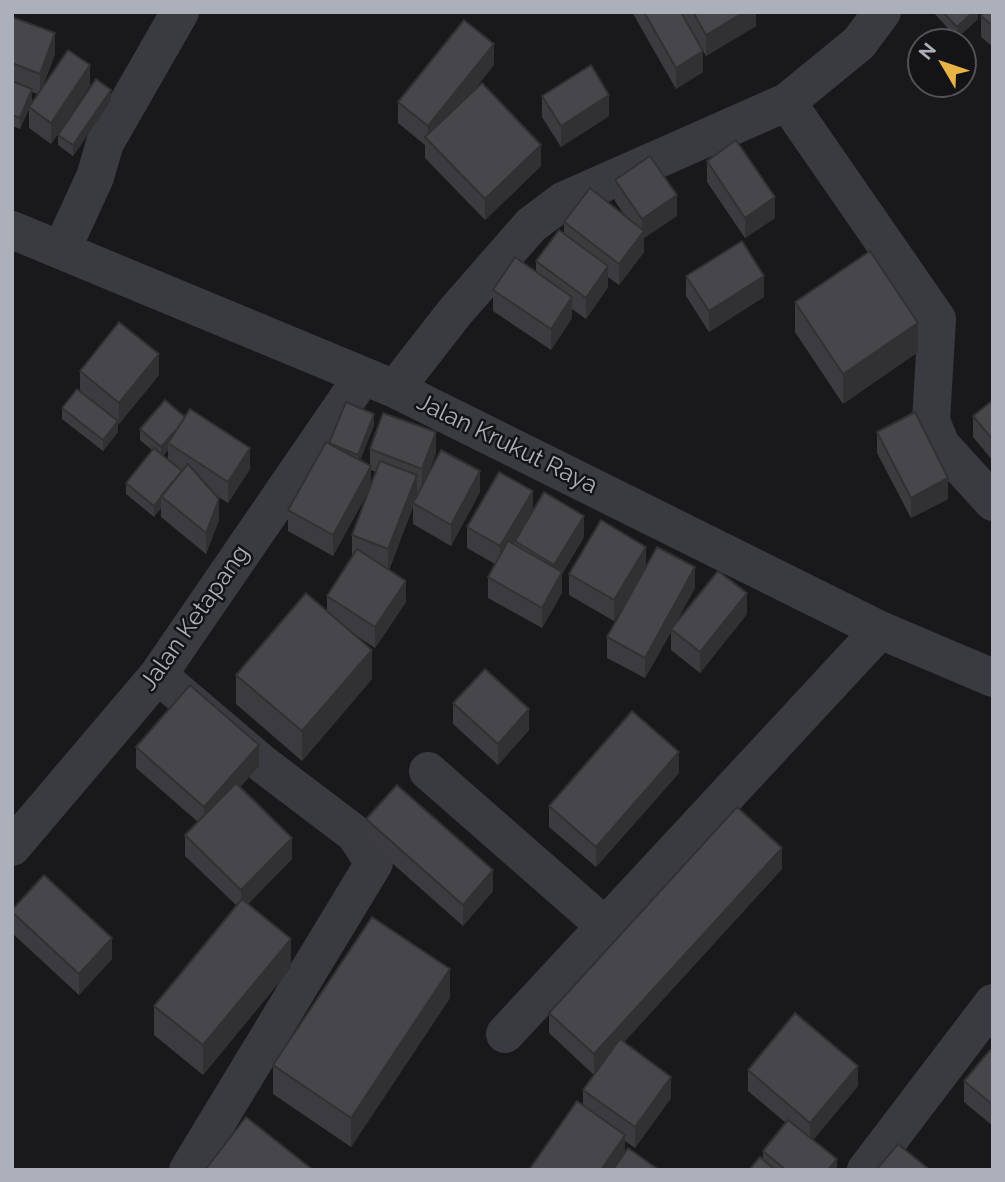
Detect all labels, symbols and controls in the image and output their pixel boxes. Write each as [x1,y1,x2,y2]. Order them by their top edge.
north arrow [907,28,977,98]
text: N [914,38,940,64]
street label: Jalan Krukut Raya [412,388,602,500]
street label: Jalan Ketapang [134,540,256,696]

